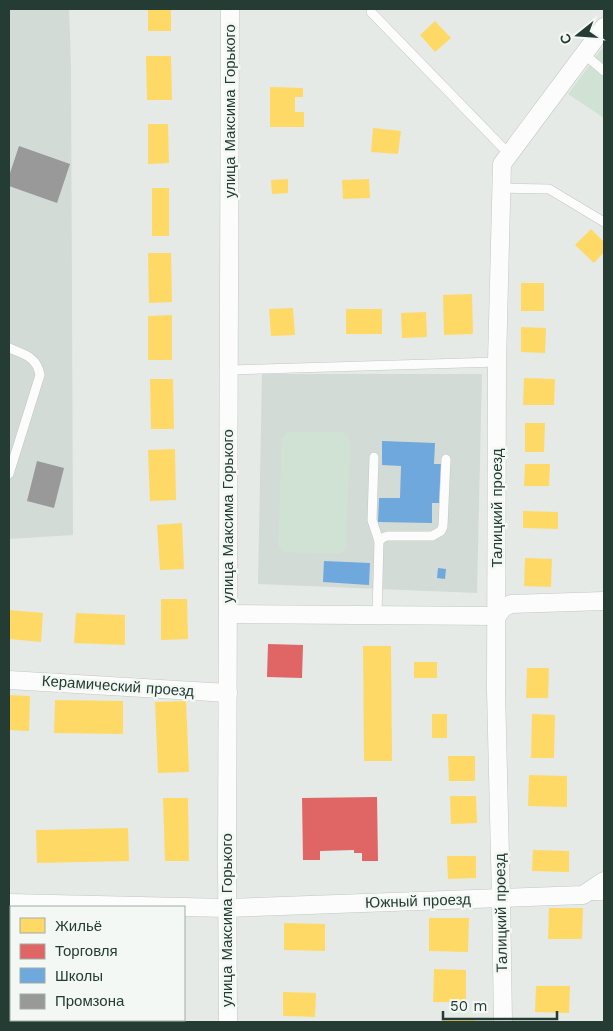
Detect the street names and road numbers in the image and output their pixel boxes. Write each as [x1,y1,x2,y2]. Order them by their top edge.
street label: улица Максима Горького [221,24,239,198]
street label: улица Максима Горького [219,429,237,603]
street label: Талицкий проезд [488,448,506,568]
street label: Керамический проезд [41,672,195,700]
street label: улица Максима Горького [218,833,236,1007]
street label: Талицкий проезд [491,853,511,973]
street label: Южный проезд [365,890,471,912]

